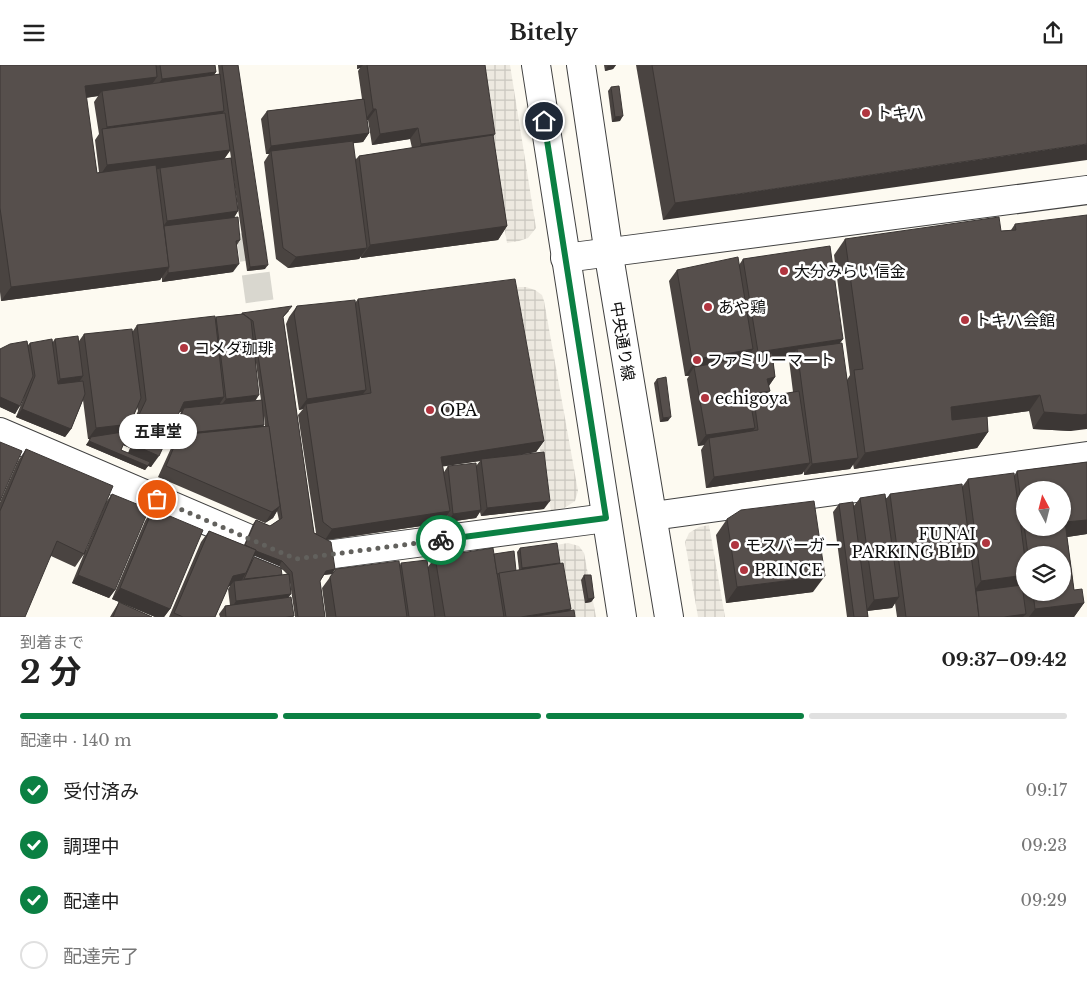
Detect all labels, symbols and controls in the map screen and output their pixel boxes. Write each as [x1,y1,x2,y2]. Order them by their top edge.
icon: menu [20,19,48,47]
text: Bitely [509,19,578,46]
icon: share [1039,19,1067,47]
pin [523,100,565,142]
place label: トキハ [876,103,924,123]
icon: home [530,107,558,135]
marker: トキハ [860,107,872,119]
place label: 大分みらい信金 [794,261,906,281]
marker: 大分みらい信金 [778,265,790,277]
place label: あや鶏 [718,297,766,317]
street label: 中央通り線 [607,300,639,382]
marker: あや鶏 [702,301,714,313]
place label: トキハ会館 [975,310,1055,330]
marker: トキハ会館 [959,314,971,326]
place label: コメダ珈琲 [194,338,274,358]
marker: コメダ珈琲 [178,342,190,354]
place label: ファミリーマート [707,350,835,370]
marker: ファミリーマート [691,354,703,366]
place label: echigoya [715,388,788,408]
marker: echigoya [699,392,711,404]
place label: OPA [440,400,478,420]
marker: OPA [424,404,436,416]
callout: 五車堂 [118,414,196,449]
text: 五車堂 [134,421,182,441]
pin [136,478,178,520]
north arrow [1016,481,1071,536]
map controls [1016,481,1071,601]
icon: bag [143,485,171,513]
courier [416,515,466,565]
place label: FUNAI PARKING BLD [852,524,976,562]
icon: bike [427,526,455,554]
place label: モスバーガー [745,535,841,555]
marker: FUNAI PARKING BLD [980,537,992,549]
marker: モスバーガー [729,539,741,551]
button: layers [1016,546,1071,601]
place label: PRINCE [754,560,823,580]
marker: PRINCE [738,564,750,576]
text: 到着まで [20,632,84,652]
text: 09:37–09:42 [942,648,1067,671]
text: 2 分 [20,652,81,692]
text: 配達中 · 140 m [20,730,131,750]
icon: check [20,776,48,804]
text: 受付済み [63,780,139,803]
text: 09:17 [1026,780,1067,800]
icon: check [20,831,48,859]
text: 調理中 [63,835,120,858]
text: 09:23 [1021,835,1067,855]
icon: check [20,886,48,914]
text: 配達中 [63,890,120,913]
text: 09:29 [1021,890,1067,910]
text: 配達完了 [63,945,139,968]

